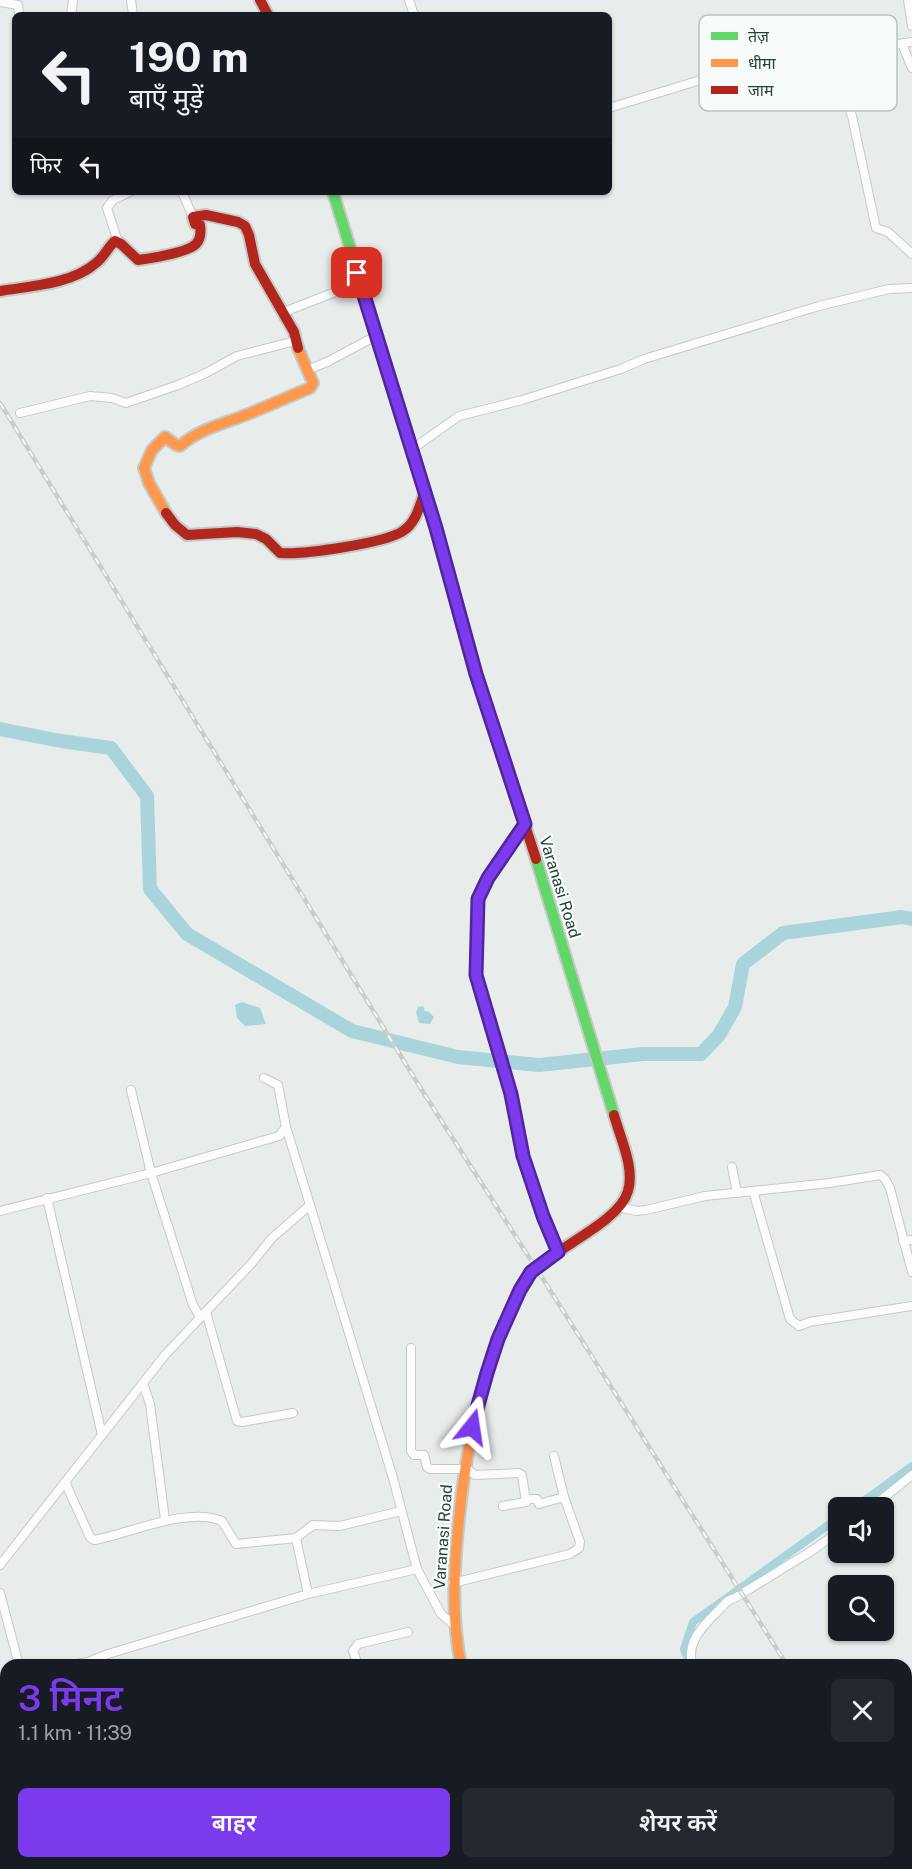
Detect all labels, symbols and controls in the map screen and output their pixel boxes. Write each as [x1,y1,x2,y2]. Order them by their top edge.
legend [699,15,897,111]
text: तेज़ [748,27,770,46]
text: 190 m [129,32,249,81]
icon: left [30,36,108,114]
text: धीमा [748,54,777,73]
text: जाम [748,81,774,100]
text: बाएँ मुड़ें [129,82,204,114]
icon: left [74,150,107,183]
text: फिर [30,152,62,178]
pin [331,247,382,298]
icon: arrive [340,256,373,289]
street label: Varanasi Road [535,834,585,940]
position arrow [440,1395,504,1459]
street label: Varanasi Road [430,1484,456,1590]
map controls [828,1497,894,1641]
button: sound [828,1497,894,1563]
button: search [828,1575,894,1641]
text: 3 मिनट [18,1677,123,1719]
button: close [831,1679,894,1742]
text: 1.1 km · 11:39 [18,1721,132,1745]
button: बाहर [18,1788,450,1857]
button: शेयर करें [462,1788,894,1857]

